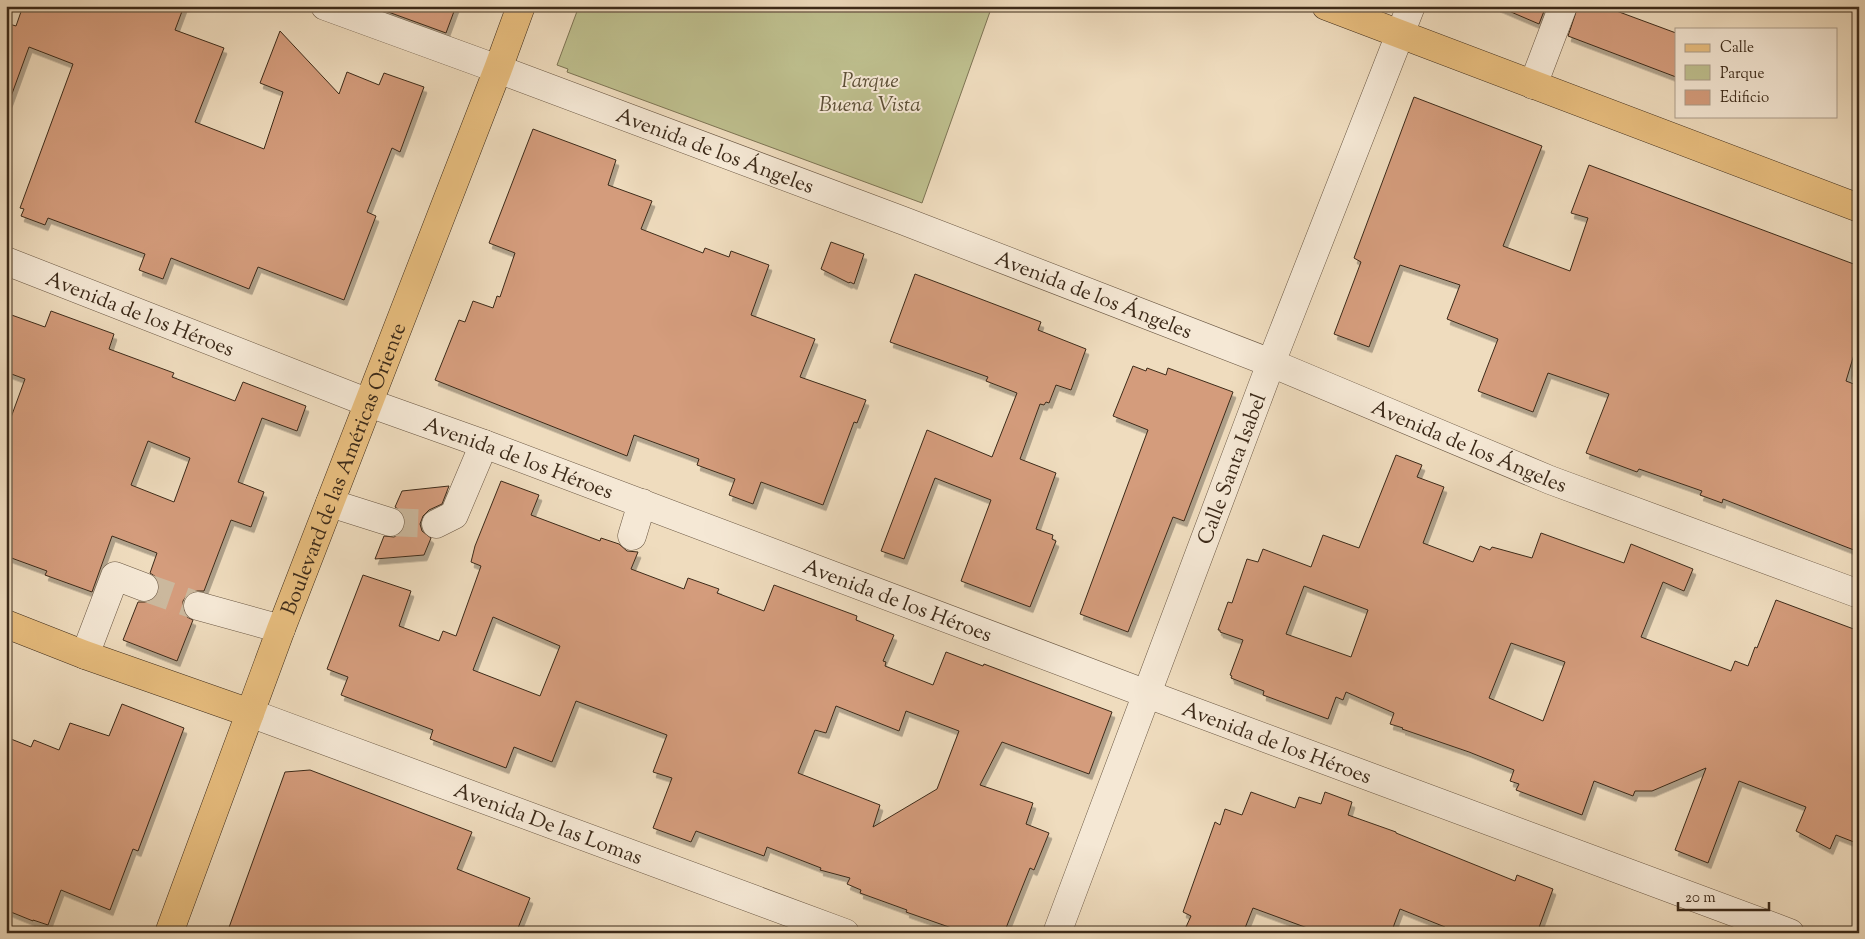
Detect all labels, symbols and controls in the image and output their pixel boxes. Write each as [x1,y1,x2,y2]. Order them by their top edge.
legend [1675,28,1838,118]
text: Calle [1720,38,1754,59]
text: Parque [1720,64,1764,85]
park label: Parque Buena Vista [819,67,921,121]
text: Edificio [1720,88,1769,109]
street label: Avenida de los Ángeles [611,101,818,203]
street label: Avenida de los Ángeles [990,245,1196,348]
street label: Avenida de los Héroes [41,265,238,366]
street label: Boulevard de las Américas Oriente [275,319,415,620]
street label: Calle Santa Isabel [1191,389,1275,549]
street label: Avenida de los Ángeles [1366,394,1570,502]
street label: Avenida de los Héroes [419,411,617,508]
street label: Avenida de los Héroes [798,553,996,651]
street label: Avenida de los Héroes [1177,695,1375,793]
street label: Avenida De las Lomas [449,777,646,874]
scale bar [1678,879,1769,911]
text: 20 m [1685,888,1716,909]

